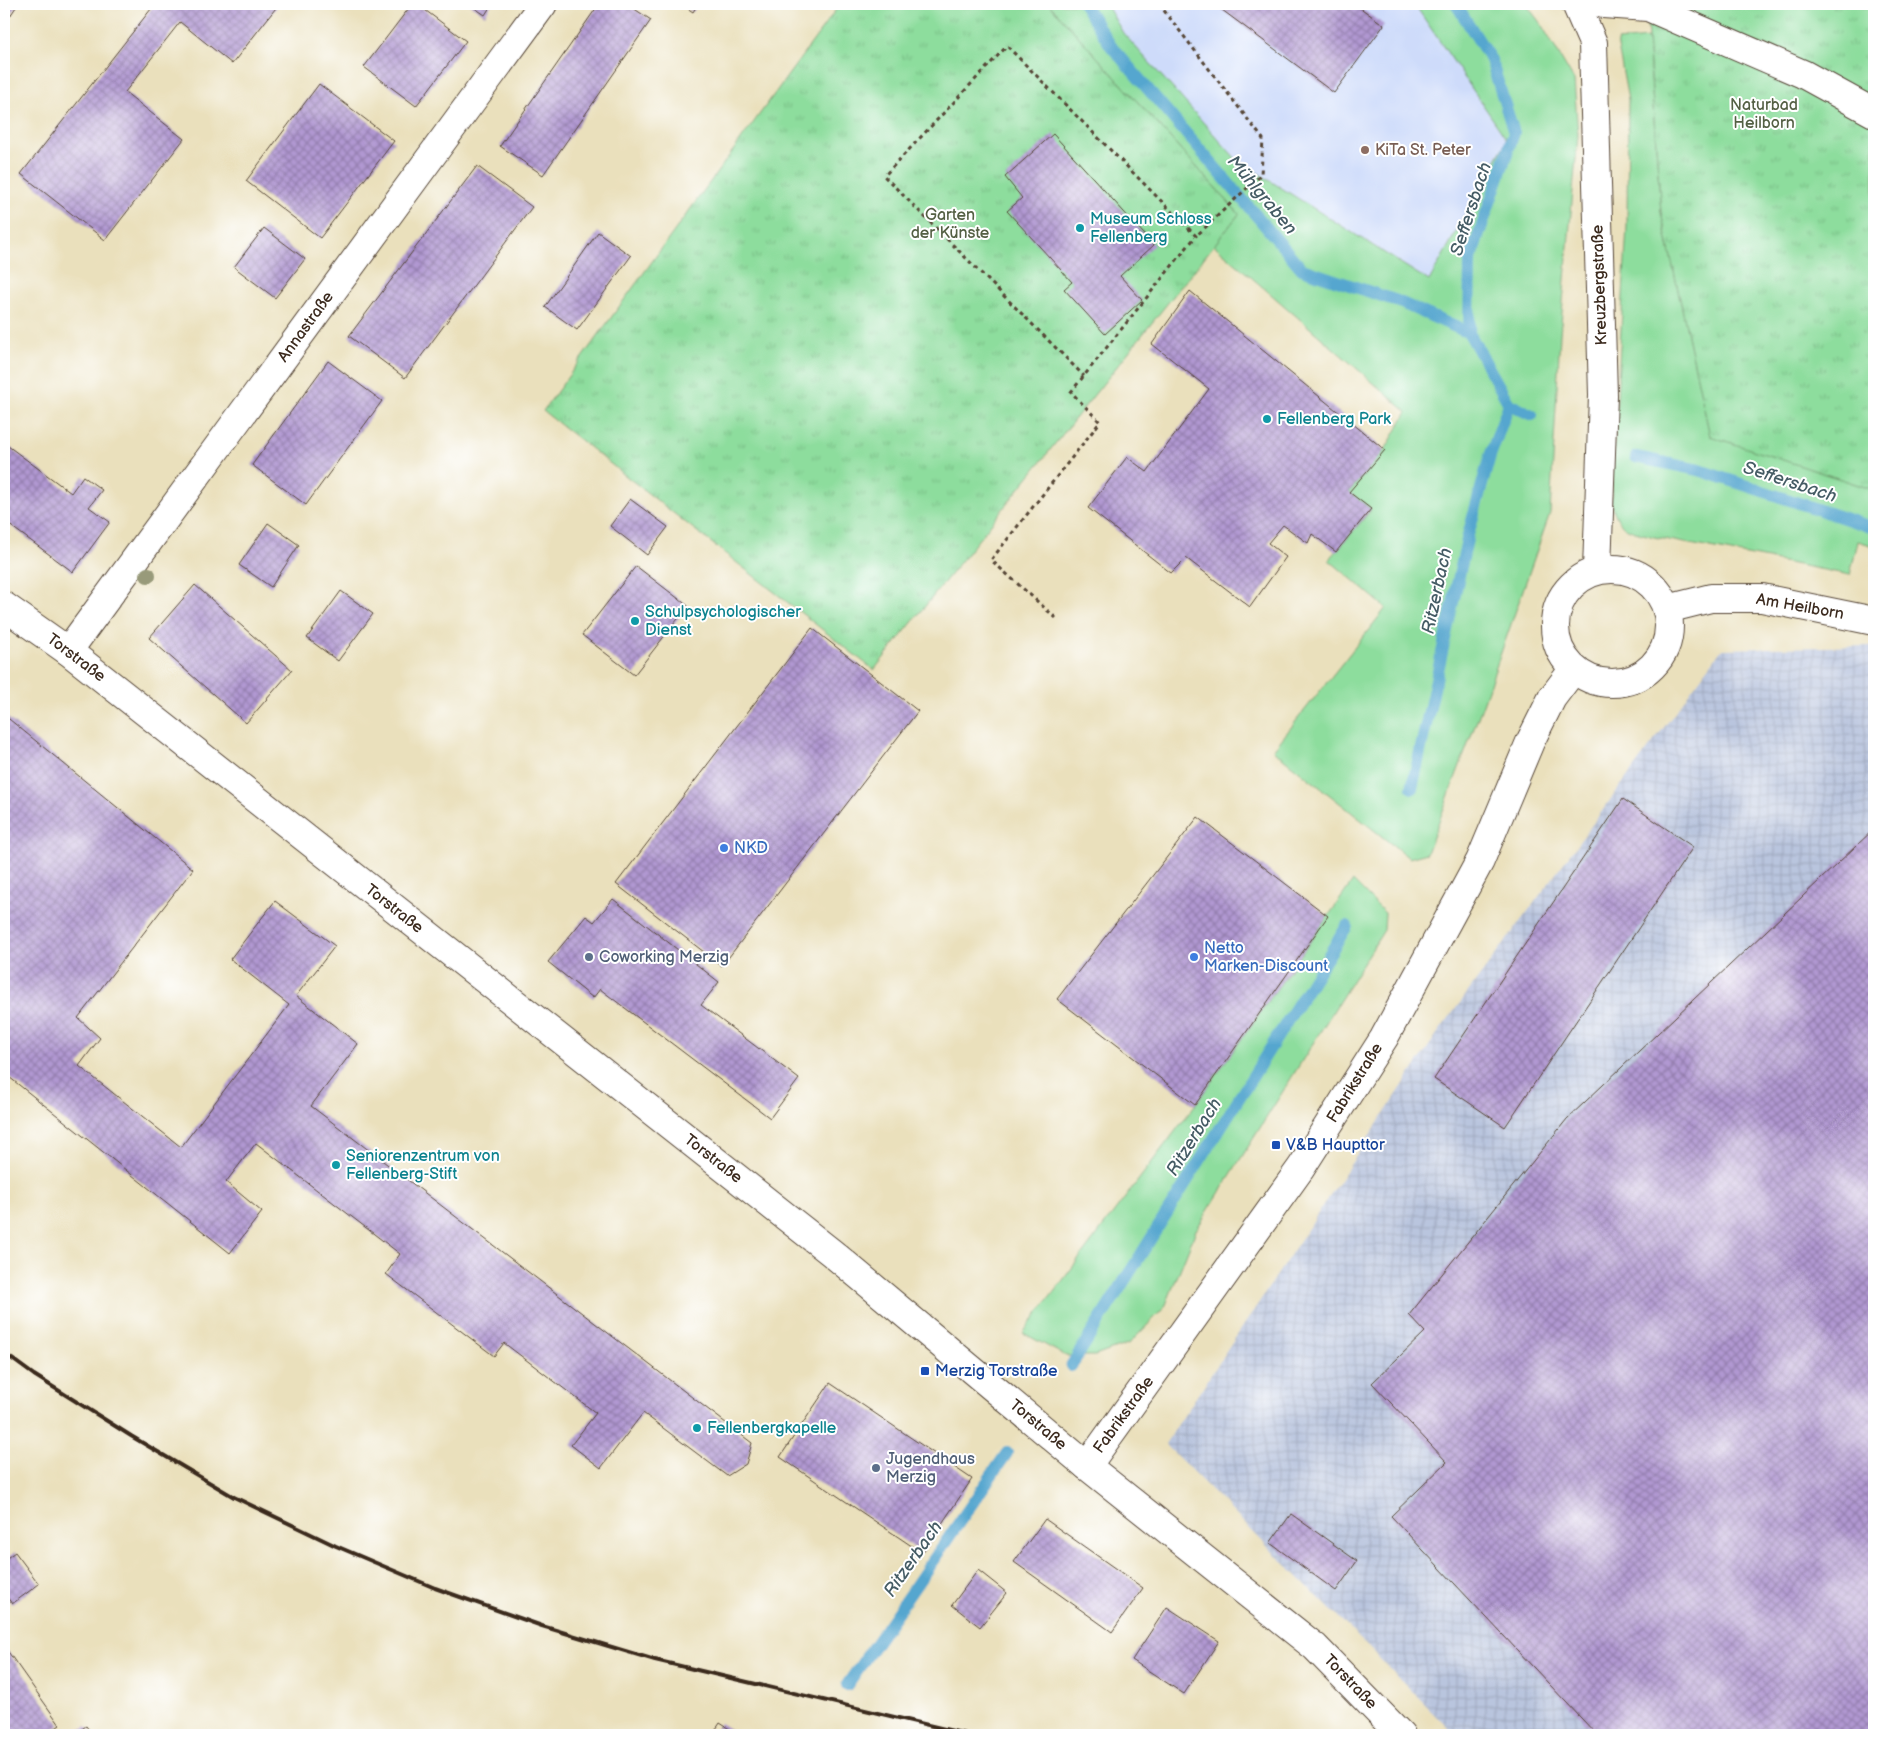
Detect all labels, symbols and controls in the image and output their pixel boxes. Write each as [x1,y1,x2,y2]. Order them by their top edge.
park label: Naturbad Heilborn [1730,96,1798,133]
place label: KiTa St. Peter [1375,141,1471,160]
marker: KiTa St. Peter [1359,144,1371,156]
water label: Mühlgraben [1223,151,1301,239]
water label: Seffersbach [1446,159,1496,258]
park label: Garten der Künste [911,206,990,243]
place label: Museum Schloss Fellenberg [1090,210,1212,247]
marker: Museum Schloss Fellenberg [1074,222,1086,234]
street label: Kreuzbergstraße [1588,224,1612,346]
street label: Annastraße [274,288,338,366]
place label: Fellenberg Park [1277,410,1391,429]
marker: Fellenberg Park [1261,413,1273,425]
water label: Seffersbach [1741,457,1840,507]
water label: Ritzerbach [1418,546,1456,636]
street label: Am Heilborn [1755,590,1845,624]
place label: Schulpsychologischer Dienst [645,603,801,640]
marker: Schulpsychologischer Dienst [629,615,641,627]
street label: Torstraße [43,630,110,687]
place label: NKD [734,839,768,858]
marker: NKD [718,842,730,854]
street label: Torstraße [361,880,427,938]
place label: Netto Marken-Discount [1204,939,1328,976]
place label: Coworking Merzig [599,948,729,967]
marker: Coworking Merzig [583,951,595,963]
marker: Netto Marken-Discount [1188,951,1200,963]
street label: Fabrikstraße [1323,1039,1387,1126]
water label: Ritzerbach [1162,1094,1226,1180]
street label: Torstraße [680,1130,746,1188]
place label: V&B Haupttor [1286,1136,1385,1155]
marker: V&B Haupttor [1270,1139,1282,1151]
place label: Seniorenzentrum von Fellenberg-Stift [346,1147,500,1184]
marker: Seniorenzentrum von Fellenberg-Stift [330,1159,342,1171]
place label: Merzig Torstraße [935,1362,1058,1381]
marker: Merzig Torstraße [919,1365,931,1377]
street label: Fabrikstraße [1090,1373,1159,1457]
street label: Torstraße [1006,1396,1071,1455]
place label: Fellenbergkapelle [707,1419,837,1438]
marker: Fellenbergkapelle [691,1422,703,1434]
place label: Jugendhaus Merzig [886,1450,975,1487]
marker: Jugendhaus Merzig [870,1462,882,1474]
water label: Ritzerbach [879,1517,947,1601]
street label: Torstraße [1319,1651,1381,1714]

